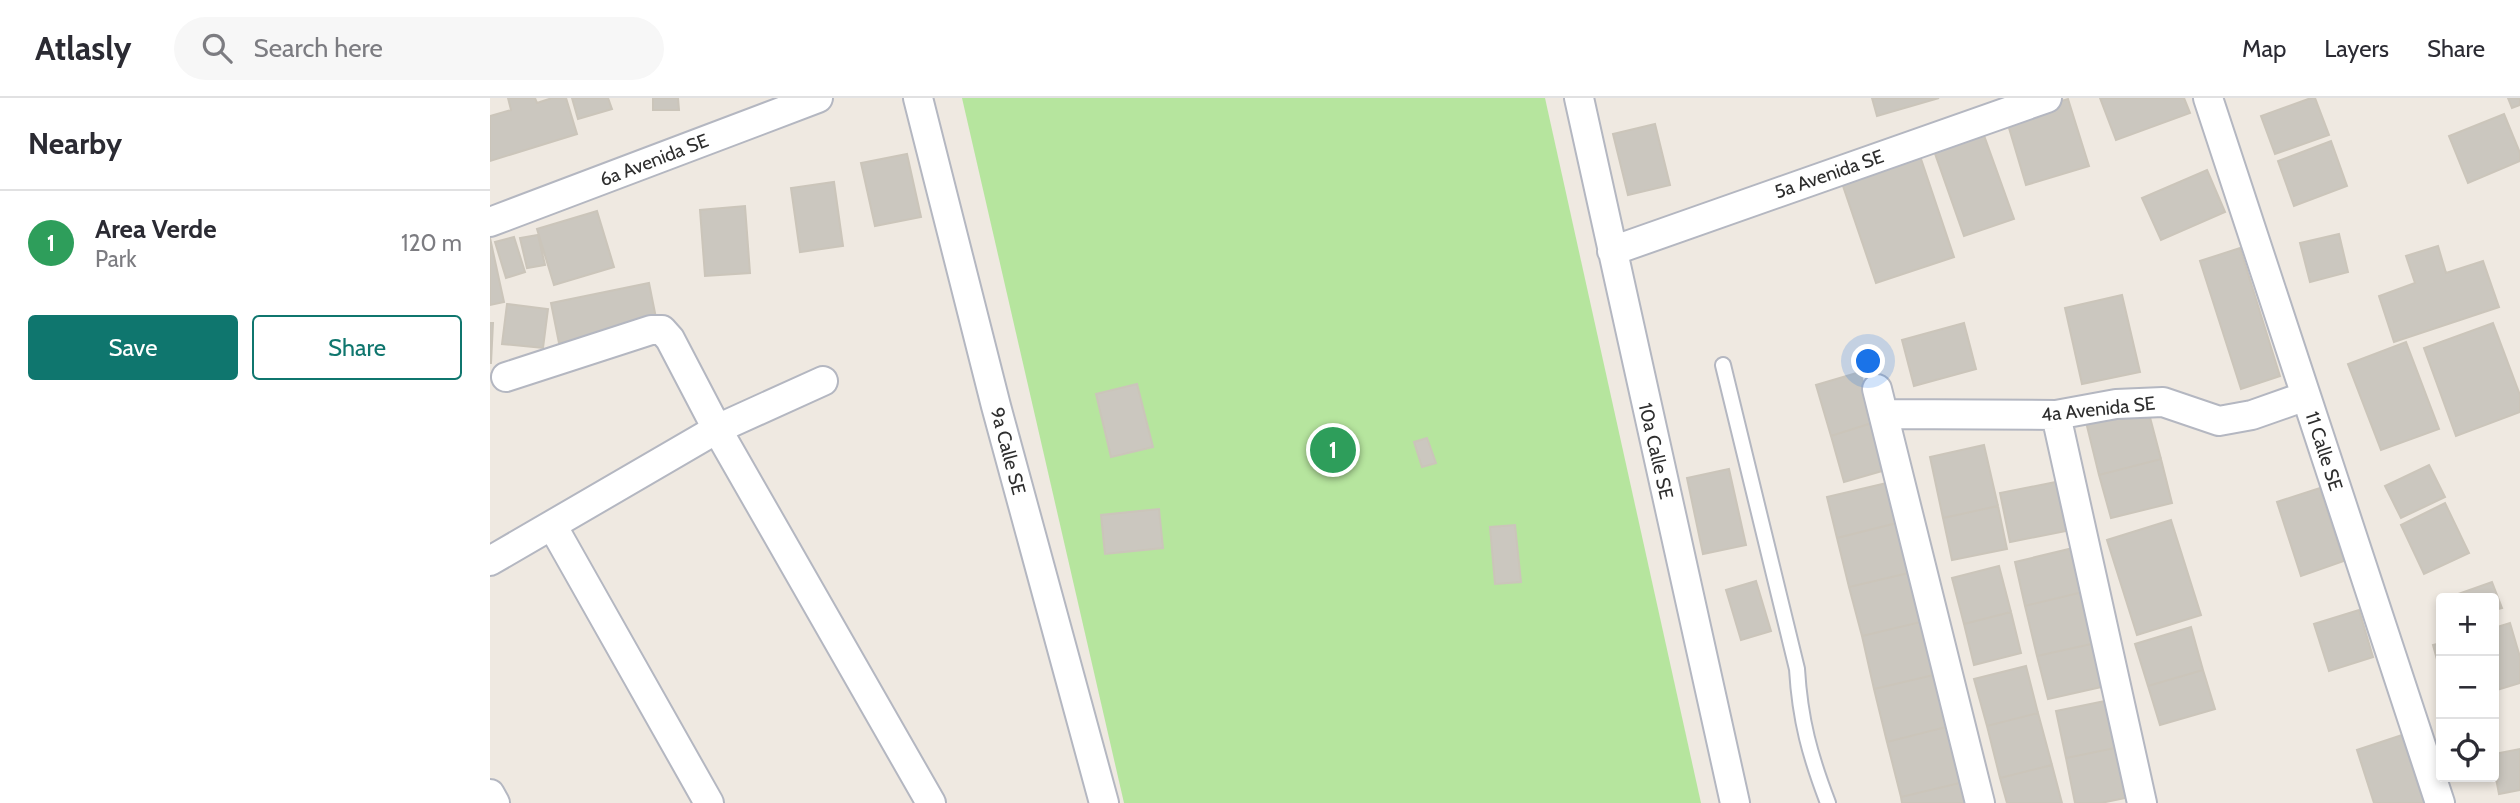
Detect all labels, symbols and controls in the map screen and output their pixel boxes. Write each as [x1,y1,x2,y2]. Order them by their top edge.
search box [174,17,664,80]
text: Atlasly [35,28,132,68]
icon: search [198,29,236,67]
text: Search here [254,32,383,64]
text: Map [2242,34,2286,63]
text: Layers [2324,34,2389,63]
text: Share [2427,34,2485,63]
text: Nearby [28,125,122,162]
street label: 6a Avenida SE [597,129,711,191]
street label: 5a Avenida SE [1771,145,1887,203]
text: Area Verde [95,213,217,245]
text: 1 [47,229,55,257]
text: 120 m [401,229,462,257]
text: Park [95,245,136,273]
button: Save [28,315,238,380]
button: Share [252,315,462,380]
your location [1851,344,1885,378]
street label: 4a Avenida SE [2040,392,2156,426]
street label: 10a Calle SE [1634,401,1678,501]
street label: 9a Calle SE [985,405,1031,497]
street label: 11 Calle SE [2300,408,2348,494]
pin: 1 [1310,424,1356,476]
map controls [2436,593,2499,782]
button: + [2436,593,2499,656]
button: − [2436,656,2499,719]
button: locate [2436,719,2499,782]

